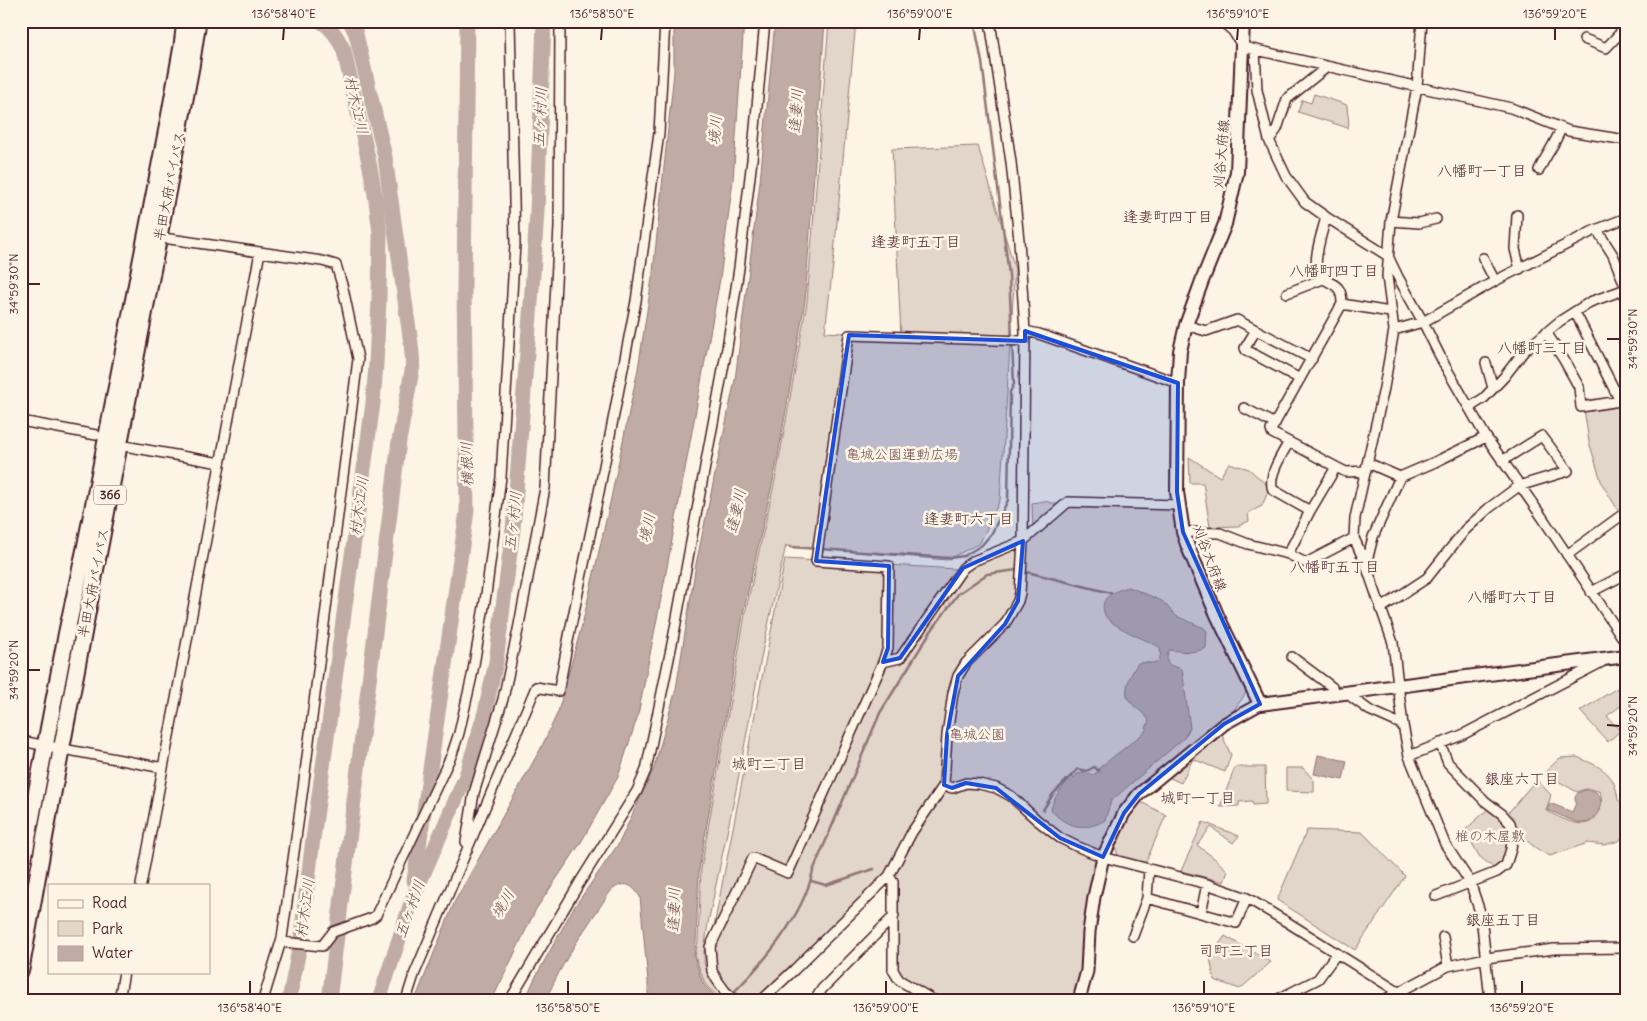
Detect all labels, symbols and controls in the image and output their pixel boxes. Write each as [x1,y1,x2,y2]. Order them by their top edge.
text: 136°58'40"E [252,6,316,21]
text: 136°58'50"E [570,6,634,21]
text: 136°59'00"E [887,6,953,21]
text: 136°59'10"E [1207,6,1269,21]
text: 136°59'20"E [1523,6,1587,21]
water label: 村木江川 [340,74,372,136]
water label: 五ヶ村川 [528,87,551,147]
water label: 逢妻川 [785,88,806,134]
water label: 境川 [704,114,725,146]
street label: 刈谷大府線 [1209,118,1233,190]
street label: 半田大府パイパス [150,129,188,243]
district label: 八幡町一丁目 [1437,161,1527,180]
district label: 逢妻町四丁目 [1123,207,1213,226]
district label: 逢妻町五丁目 [871,232,961,251]
text: 34°59'30"N [6,254,21,314]
district label: 八幡町四丁目 [1289,261,1379,280]
text: 34°59'30"N [1625,309,1640,369]
district label: 八幡町三丁目 [1497,338,1587,357]
water label: 横根川 [457,441,476,487]
park label: 亀城公園運動広場 [846,445,958,463]
water label: 村木江川 [345,475,372,537]
road number: 366 [94,486,126,504]
water label: 逢妻川 [722,487,749,535]
water label: 五ヶ村川 [500,490,525,552]
district label: 逢妻町六丁目 [924,509,1014,528]
water label: 境川 [634,511,659,545]
street label: 刈谷大府線 [1189,522,1231,594]
street label: 半田大府パイパス [74,526,112,640]
district label: 八幡町五丁目 [1290,557,1380,576]
district label: 八幡町六丁目 [1467,587,1557,606]
text: 34°59'20"N [6,640,21,700]
text: 34°59'20"N [1625,696,1640,756]
park label: 亀城公園 [949,725,1005,743]
district label: 城町二丁目 [731,754,807,773]
district label: 銀座六丁目 [1484,769,1560,788]
district label: 城町一丁目 [1160,788,1236,807]
park label: 椎の木屋敷 [1455,827,1525,845]
water label: 村木江川 [291,877,318,939]
water label: 五ヶ村川 [390,877,429,940]
legend [48,884,210,974]
water label: 境川 [487,886,518,921]
water label: 逢妻川 [664,887,683,933]
text: Road [92,893,127,912]
district label: 銀座五丁目 [1465,910,1541,929]
text: Park [92,919,123,938]
district label: 司町三丁目 [1198,941,1274,960]
text: Water [92,943,133,962]
text: 136°58'40"E [218,1000,282,1015]
text: 136°58'50"E [536,1000,600,1015]
text: 136°59'00"E [853,1000,919,1015]
text: 136°59'10"E [1173,1000,1235,1015]
text: 136°59'20"E [1490,1000,1554,1015]

